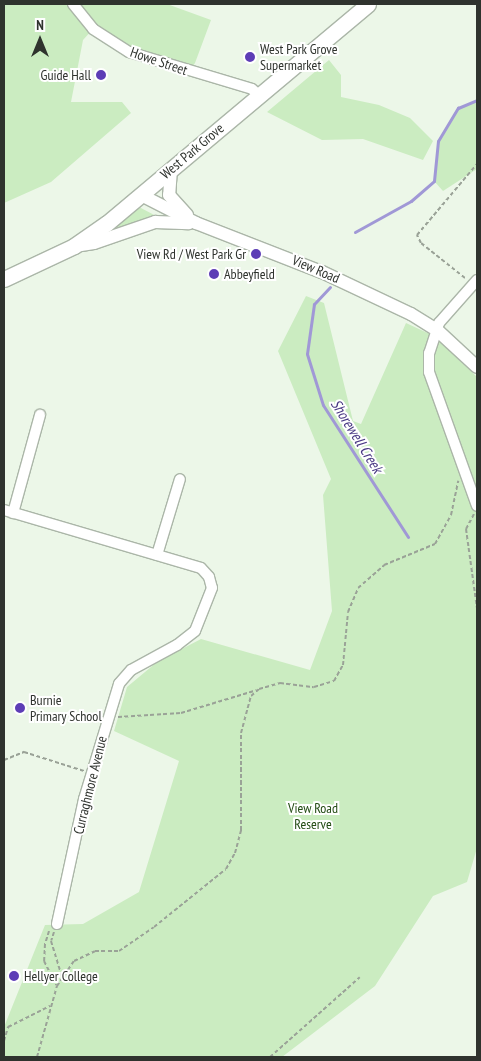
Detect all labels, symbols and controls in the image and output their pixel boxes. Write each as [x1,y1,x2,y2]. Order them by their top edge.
north arrow [15,15,65,65]
text: N [36,16,44,34]
place label: West Park Grove Supermarket [260,41,338,74]
street label: Howe Street [128,43,190,79]
marker: West Park Grove Supermarket [244,51,256,63]
place label: Guide Hall [41,67,91,83]
marker: Guide Hall [95,69,107,81]
street label: West Park Grove [157,120,227,182]
place label: View Rd / West Park Gr [136,246,246,262]
marker: View Rd / West Park Gr [250,248,262,260]
street label: View Road [290,251,342,287]
place label: Abbeyfield [224,266,275,282]
marker: Abbeyfield [208,268,220,280]
water label: Shorewell Creek [327,396,387,476]
place label: Burnie Primary School [30,692,102,724]
marker: Burnie Primary School [14,702,26,714]
street label: Curraghmore Avenue [70,734,110,836]
park label: View Road Reserve [288,800,338,832]
place label: Hellyer College [24,968,98,984]
marker: Hellyer College [8,970,20,982]

